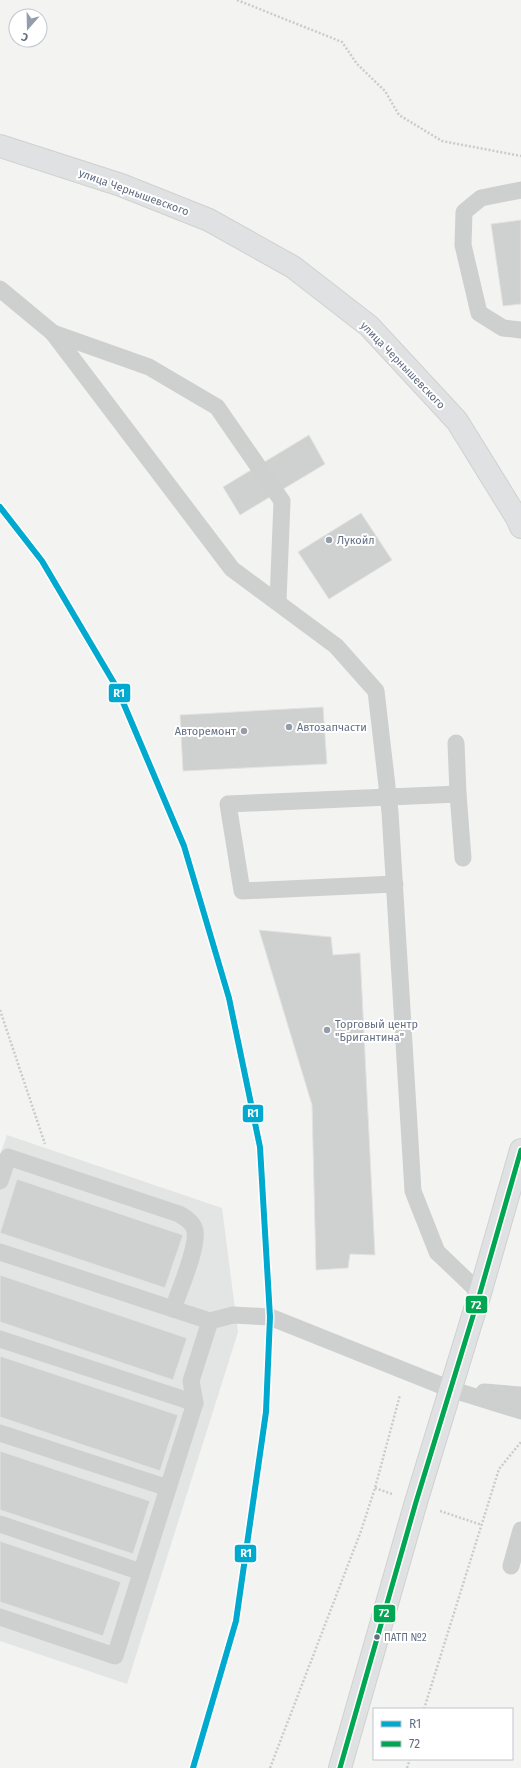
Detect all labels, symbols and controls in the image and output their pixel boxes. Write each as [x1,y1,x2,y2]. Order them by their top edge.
north arrow [8,8,48,48]
text: С [19,30,30,44]
street label: улица Чернышевского [77,166,191,219]
street label: улица Чернышевского [358,319,448,412]
place label: Лукойл [337,534,375,547]
marker: Лукойл [324,535,334,545]
line badge: R1 [108,683,131,703]
text: R1 [113,687,125,700]
place label: Автозапчасти [297,721,367,734]
marker: Автозапчасти [284,722,294,732]
place label: Авторемонт [175,725,236,738]
marker: Авторемонт [239,726,249,736]
place label: Торговый центр "Бригантина" [335,1018,418,1044]
marker: Торговый центр "Бригантина" [322,1025,332,1035]
line badge: R1 [242,1104,264,1123]
text: R1 [247,1107,259,1120]
line badge: 72 [465,1295,488,1314]
text: 72 [471,1299,482,1312]
line badge: R1 [234,1544,257,1563]
text: R1 [240,1547,252,1560]
line badge: 72 [373,1604,396,1623]
text: 72 [379,1607,390,1620]
marker: ПАТП №2 [372,1632,382,1642]
place label: ПАТП №2 [384,1632,427,1644]
legend [373,1708,513,1760]
text: R1 [409,1717,421,1731]
text: 72 [409,1737,420,1751]

